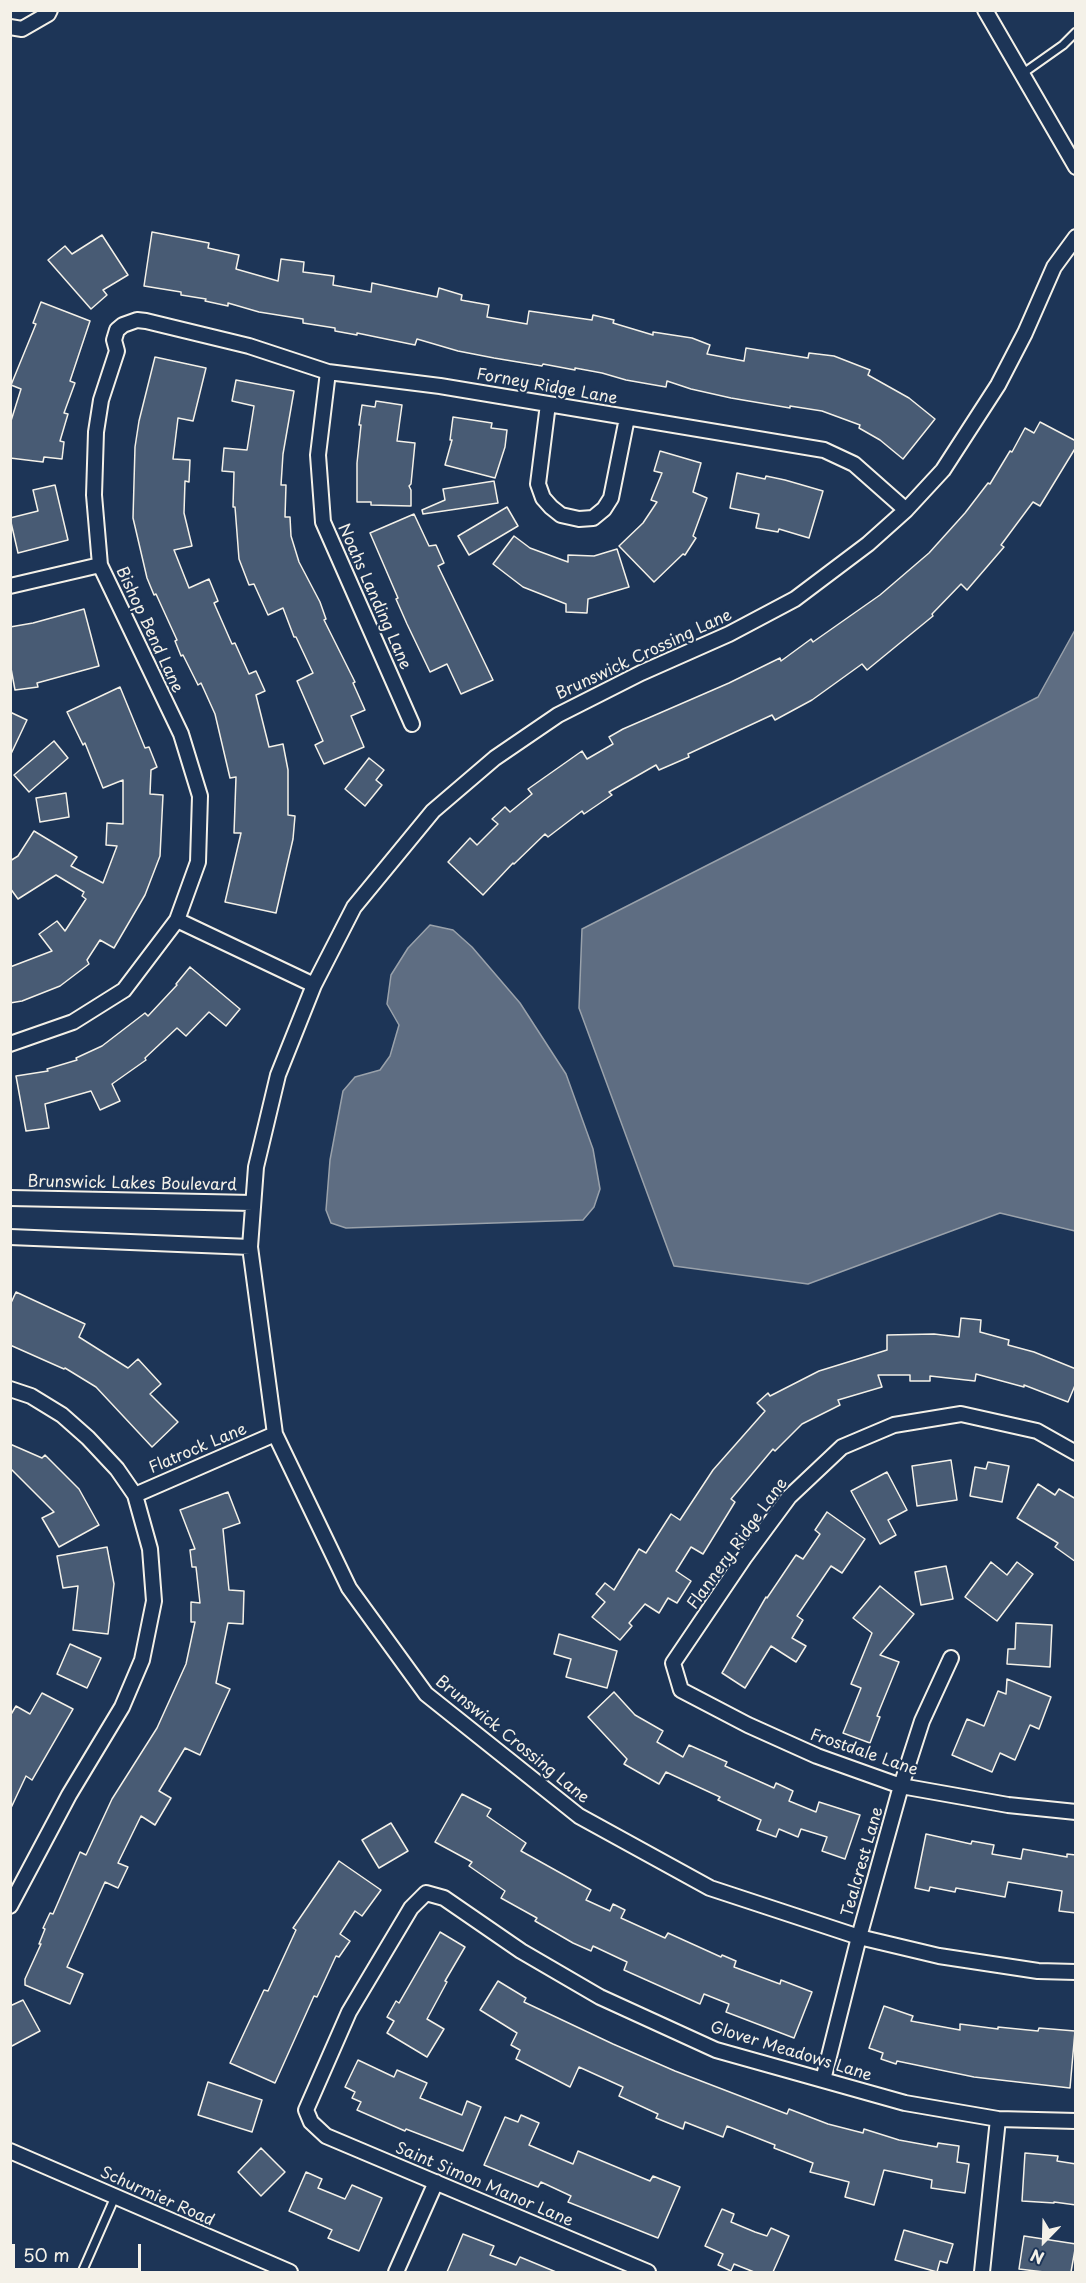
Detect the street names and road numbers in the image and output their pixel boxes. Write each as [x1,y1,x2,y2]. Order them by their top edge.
street label: Forney Ridge Lane [475,365,619,409]
street label: Noahs Landing Lane [333,521,415,673]
street label: Bishop Bend Lane [111,564,187,696]
street label: Brunswick Crossing Lane [553,606,735,704]
street label: Brunswick Lakes Boulevard [27,1173,237,1195]
street label: Flatrock Lane [146,1420,250,1478]
street label: Flannery Ridge Lane [684,1475,792,1613]
street label: Brunswick Crossing Lane [431,1672,593,1808]
street label: Frostdale Lane [808,1726,920,1780]
street label: Tealcrest Lane [838,1805,888,1919]
street label: Glover Meadows Lane [708,2018,874,2086]
street label: Saint Simon Manor Lane [392,2139,576,2231]
street label: Schurmier Road [97,2163,217,2231]

